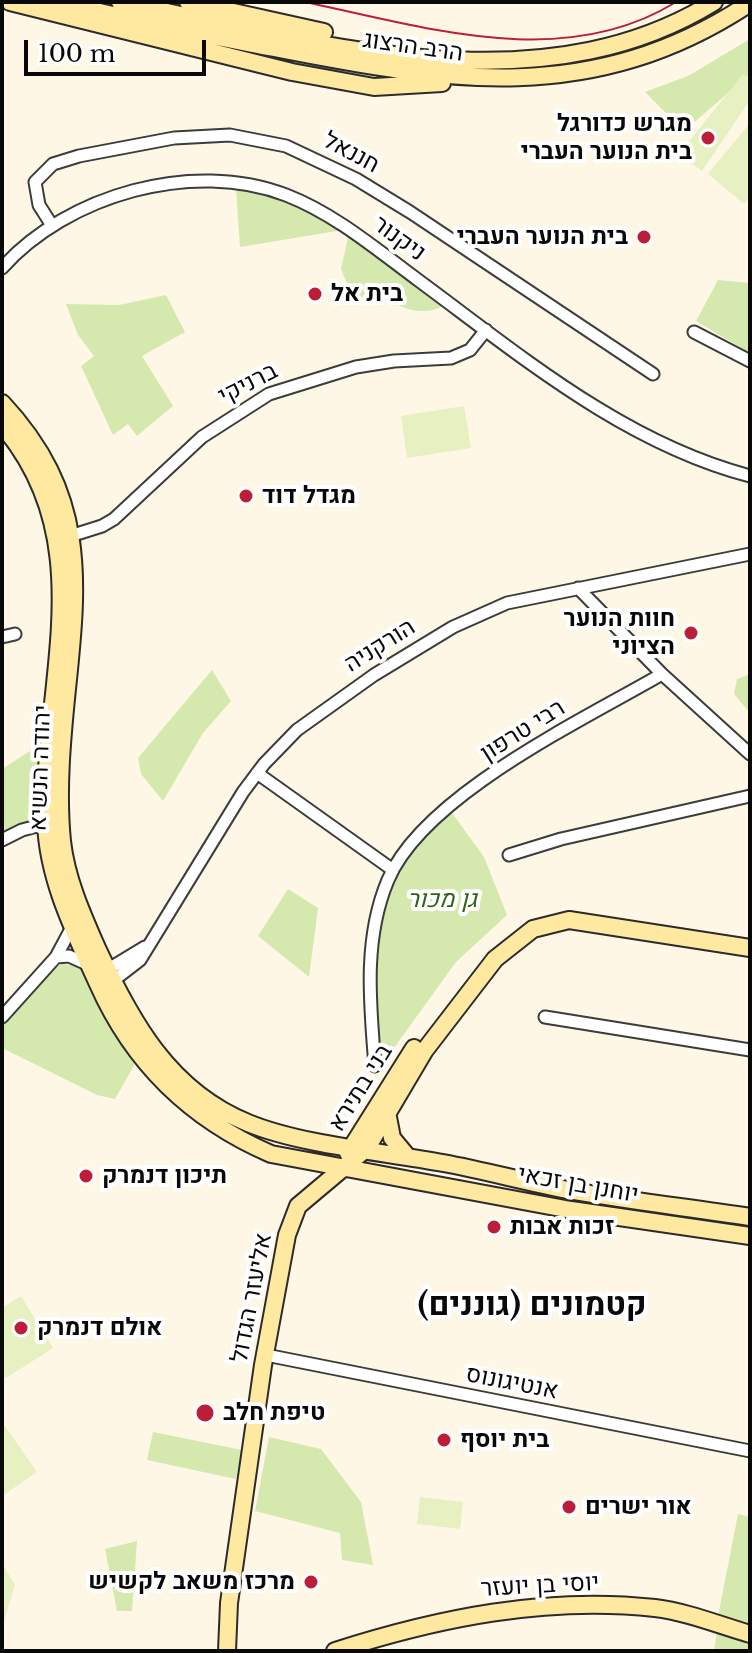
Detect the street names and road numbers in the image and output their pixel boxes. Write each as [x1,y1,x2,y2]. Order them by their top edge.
street label: הרב הרצוג [361,26,465,68]
street label: חננאל [318,126,384,180]
street label: ניקנור [367,210,431,268]
street label: ברניקי [214,357,282,411]
street label: הורקניה [339,613,421,679]
street label: רבי טרפון [475,694,571,768]
street label: יהודה הנשיא [24,704,58,832]
street label: בני בתירא [323,1039,399,1137]
street label: יוחנן בן זכאי [516,1160,640,1210]
street label: אליעזר הגדול [225,1231,279,1365]
street label: אנטיגונוס [463,1360,561,1406]
street label: יוסי בן יועזר [480,1569,600,1603]

